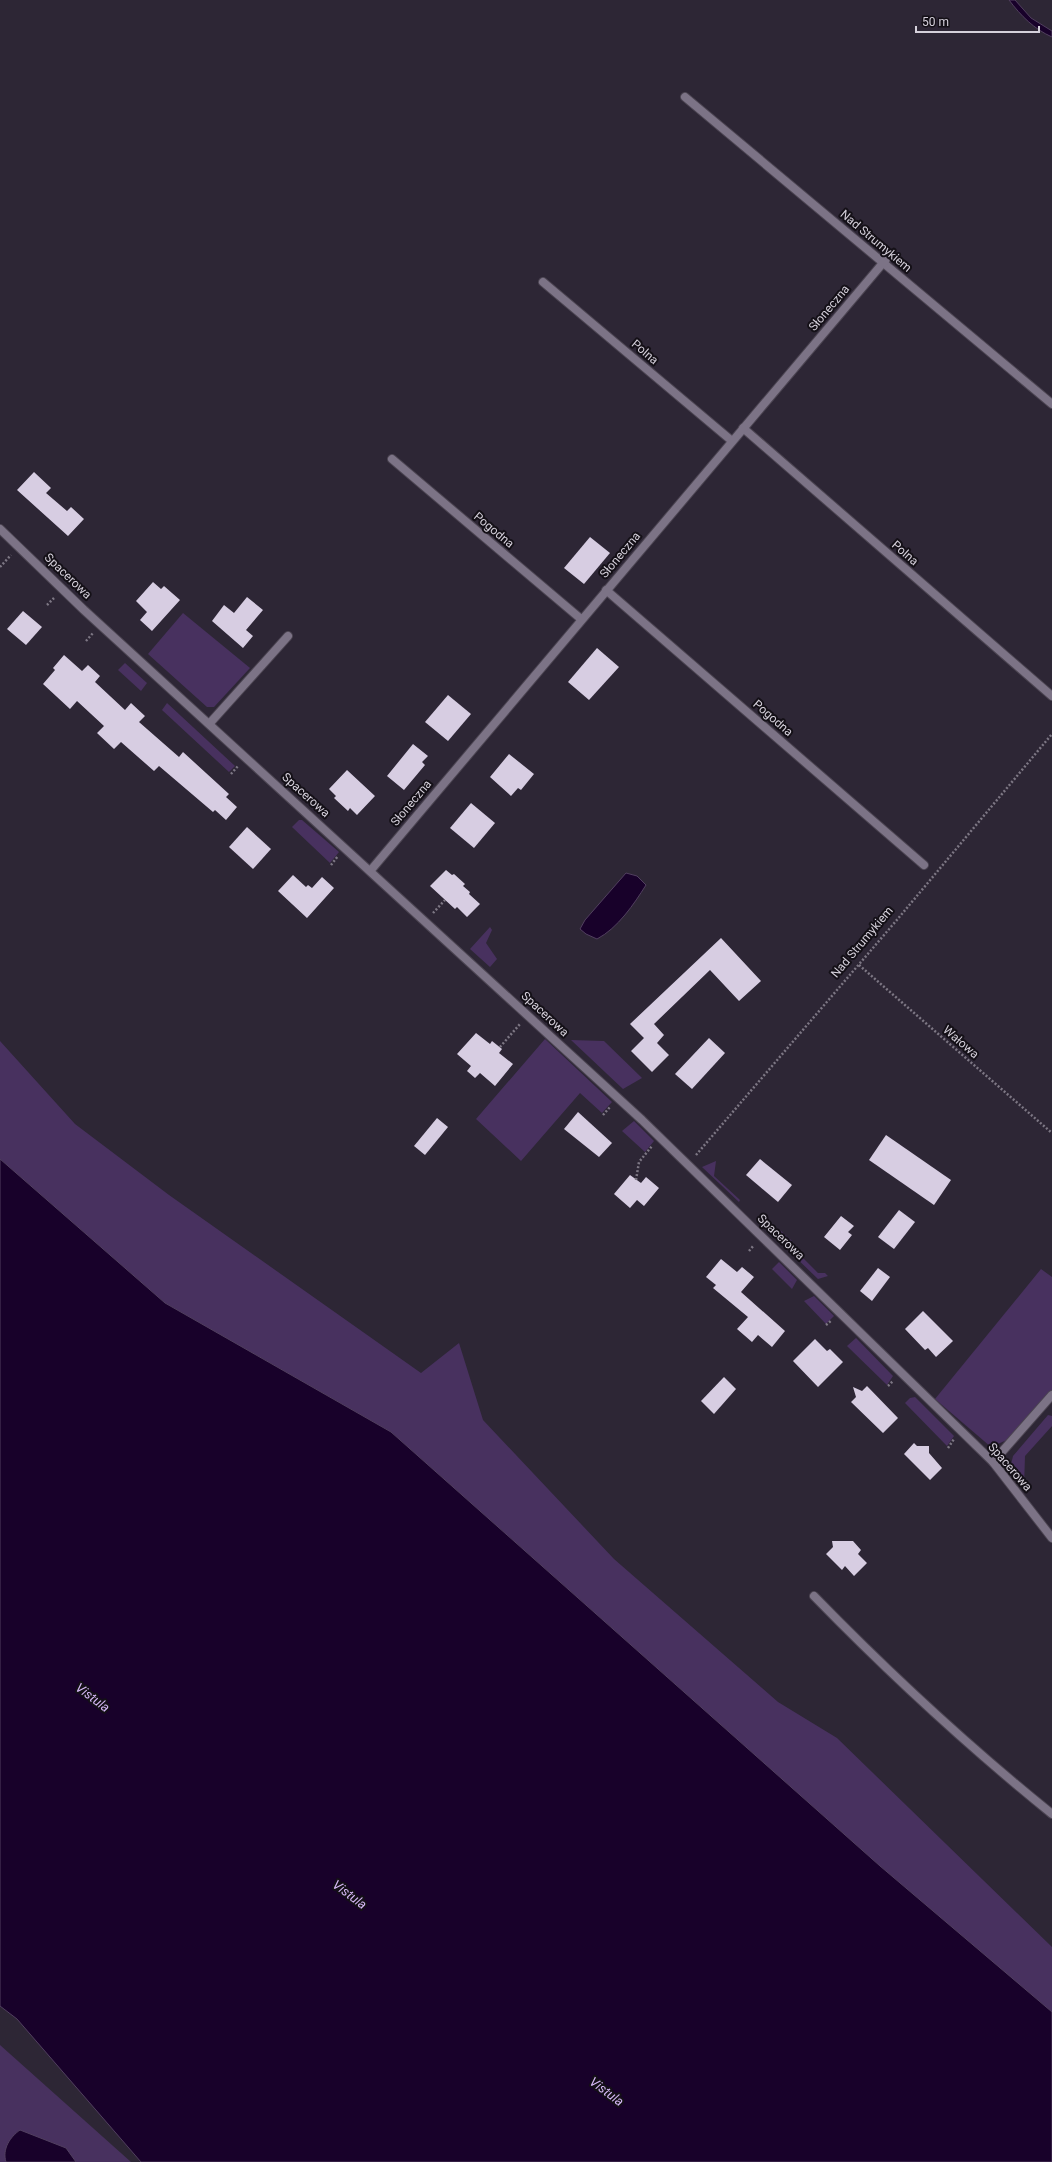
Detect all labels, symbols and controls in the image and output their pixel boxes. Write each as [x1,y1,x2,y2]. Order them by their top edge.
scale bar [916,8,1039,34]
text: 50 m [922,15,949,29]
street label: Nad Strumykiem [838,207,914,275]
street label: Słoneczna [806,282,852,334]
street label: Polna [629,337,661,367]
street label: Pogodna [471,509,517,551]
street label: Słoneczna [597,529,643,581]
street label: Polna [889,538,921,568]
street label: Spacerowa [42,550,94,602]
street label: Pogodna [750,697,796,739]
street label: Spacerowa [279,770,333,820]
street label: Słoneczna [388,777,434,829]
street label: Nad Strumykiem [828,904,896,980]
street label: Spacerowa [519,989,571,1039]
street label: Wałowa [940,1023,982,1061]
street label: Spacerowa [755,1211,807,1263]
street label: Spacerowa [985,1440,1035,1494]
water label: Vistula [73,1680,113,1715]
water label: Vistula [330,1877,370,1912]
water label: Vistula [587,2074,627,2109]

